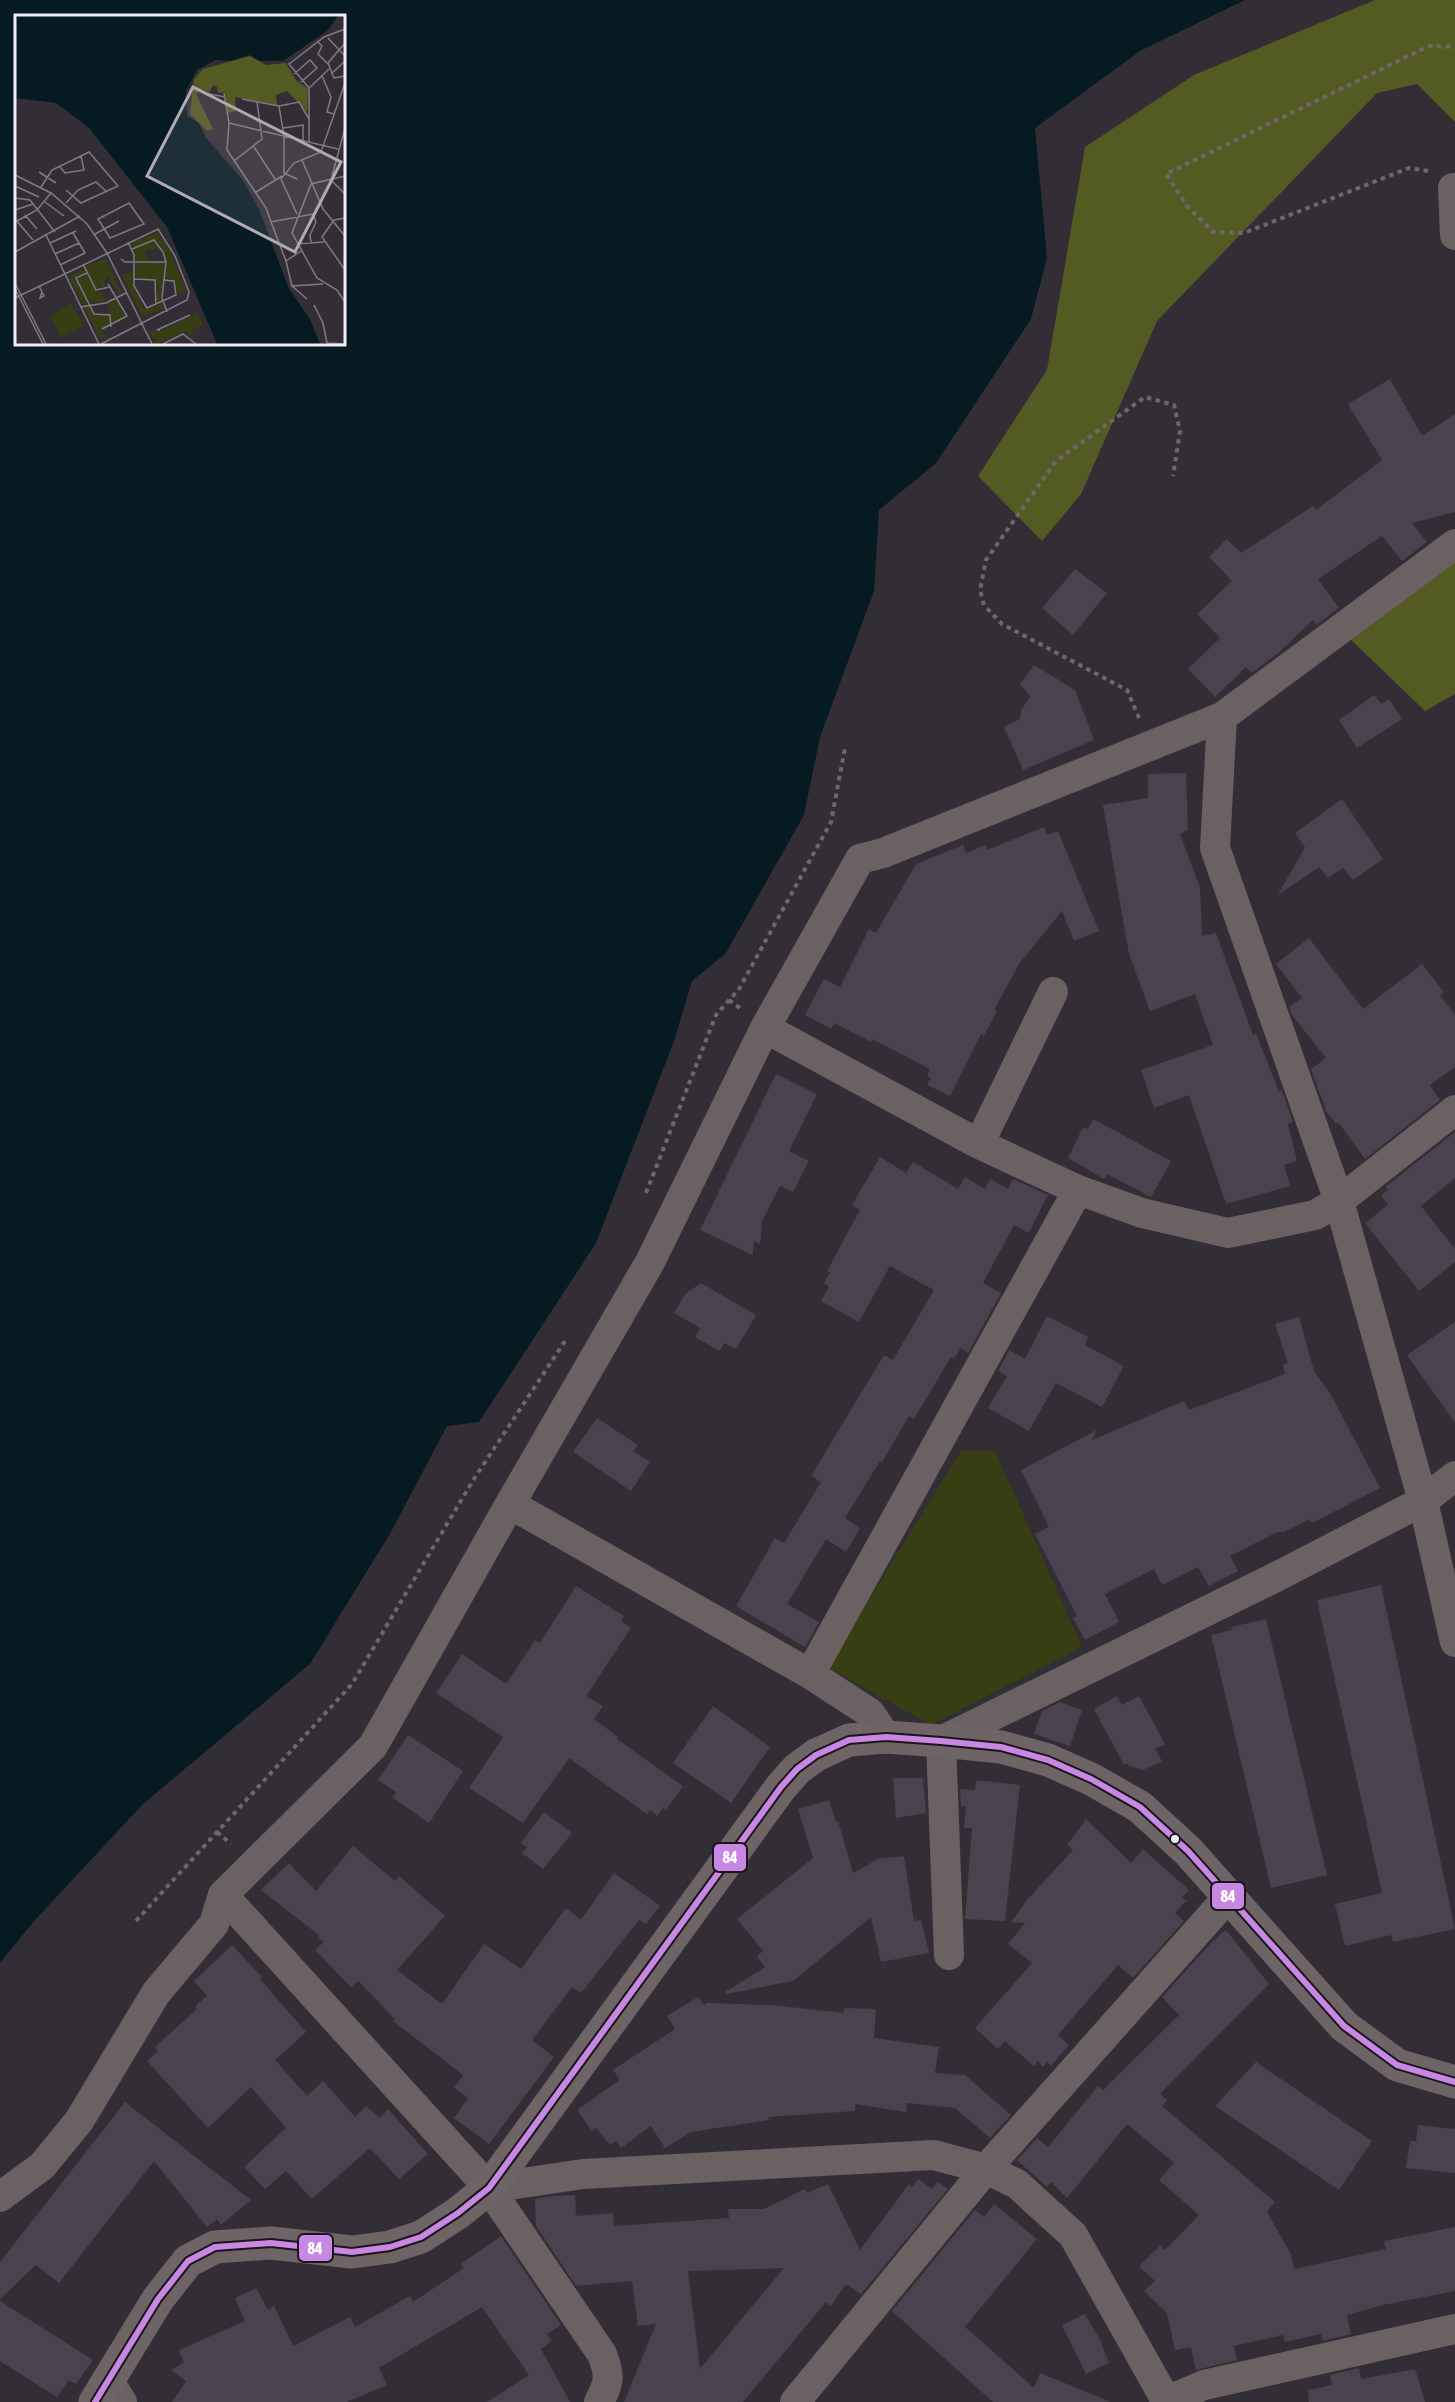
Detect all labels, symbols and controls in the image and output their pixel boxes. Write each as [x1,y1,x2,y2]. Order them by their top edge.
inset map [15,15,345,345]
unlabelled marker [1169,1833,1181,1845]
line badge: 84 [713,1843,747,1872]
text: 84 [722,1848,738,1866]
line badge: 84 [1211,1882,1245,1910]
text: 84 [1220,1887,1236,1905]
line badge: 84 [298,2234,333,2262]
text: 84 [307,2239,323,2257]

